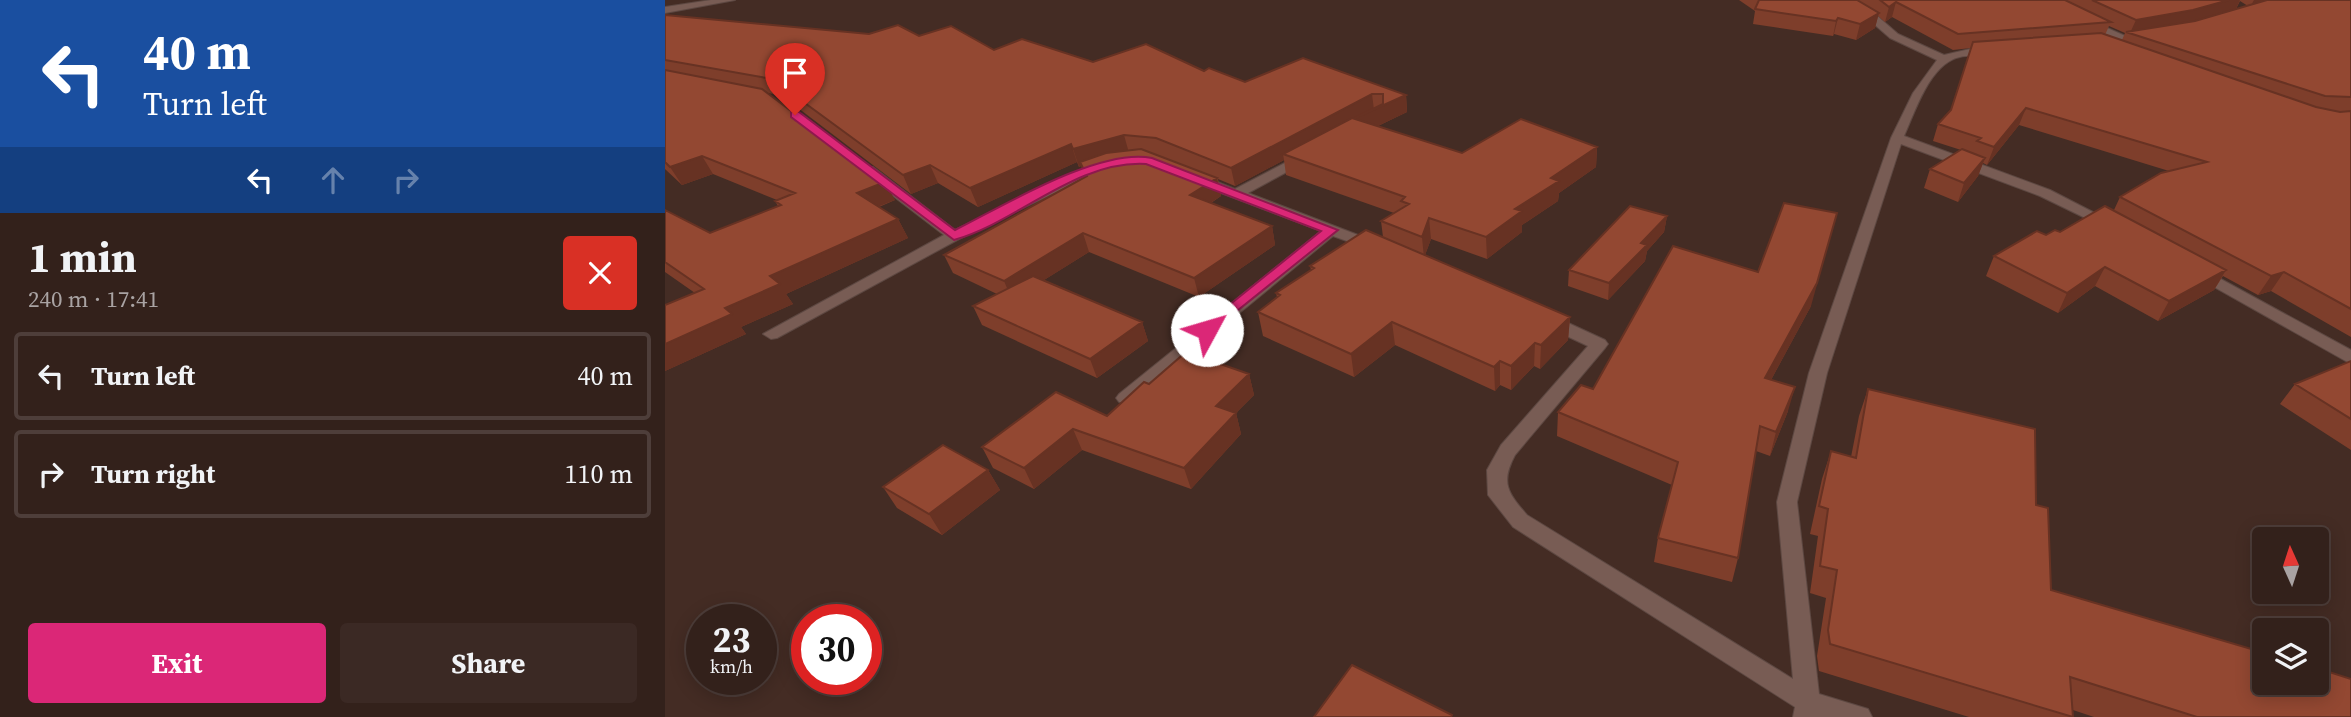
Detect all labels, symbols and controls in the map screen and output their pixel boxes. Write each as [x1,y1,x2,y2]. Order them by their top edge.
text: 40 m [143,18,251,85]
icon: left [28,28,119,119]
pin [765,43,825,115]
icon: arrive [776,54,814,92]
text: Turn left [143,82,267,126]
icon: left [241,161,279,199]
icon: ahead [314,161,352,199]
icon: right [387,161,425,199]
text: 1 min [28,228,137,286]
button: close [563,236,637,310]
text: 240 m · 17:41 [28,283,159,315]
position arrow [1170,293,1244,367]
icon: left [32,357,70,395]
text: Turn left [91,358,195,394]
text: 40 m [578,358,633,394]
icon: right [32,455,70,493]
text: Turn right [91,456,215,492]
text: 110 m [565,456,633,492]
north arrow [2252,527,2329,604]
map controls [2252,527,2329,695]
speed limit sign: 30 [791,604,882,695]
text: 23 [713,616,750,664]
button: layers [2252,618,2329,695]
button: Exit [28,623,326,703]
button: Share [340,623,637,703]
text: km/h [710,654,753,679]

